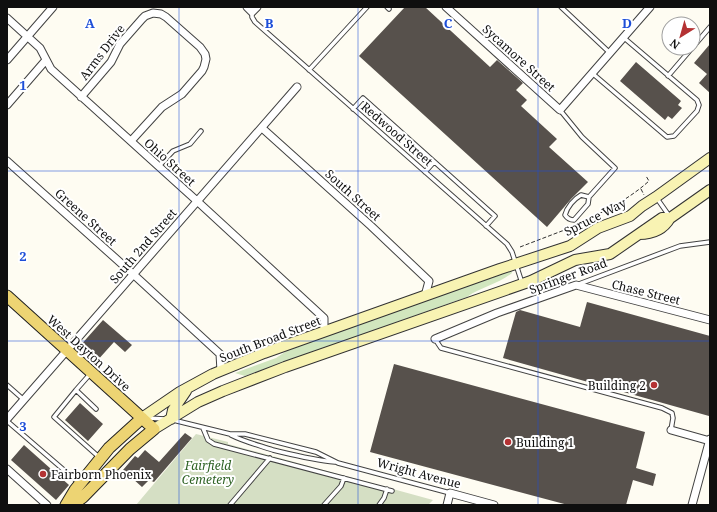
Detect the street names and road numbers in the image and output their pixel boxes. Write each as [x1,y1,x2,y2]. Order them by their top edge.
street label: Arms Drive [77,21,127,83]
street label: Sycamore Street [479,21,559,95]
street label: Redwood Street [358,98,436,170]
street label: Ohio Street [141,134,199,190]
street label: South Street [321,165,385,225]
street label: Greene Street [51,185,121,249]
street label: Spruce Way [561,194,629,240]
street label: South 2nd Street [106,205,180,287]
street label: Springer Road [527,254,610,298]
street label: Chase Street [610,275,682,309]
street label: West Dayton Drive [44,311,134,395]
street label: South Broad Street [217,312,323,366]
street label: Wright Avenue [375,454,463,492]

